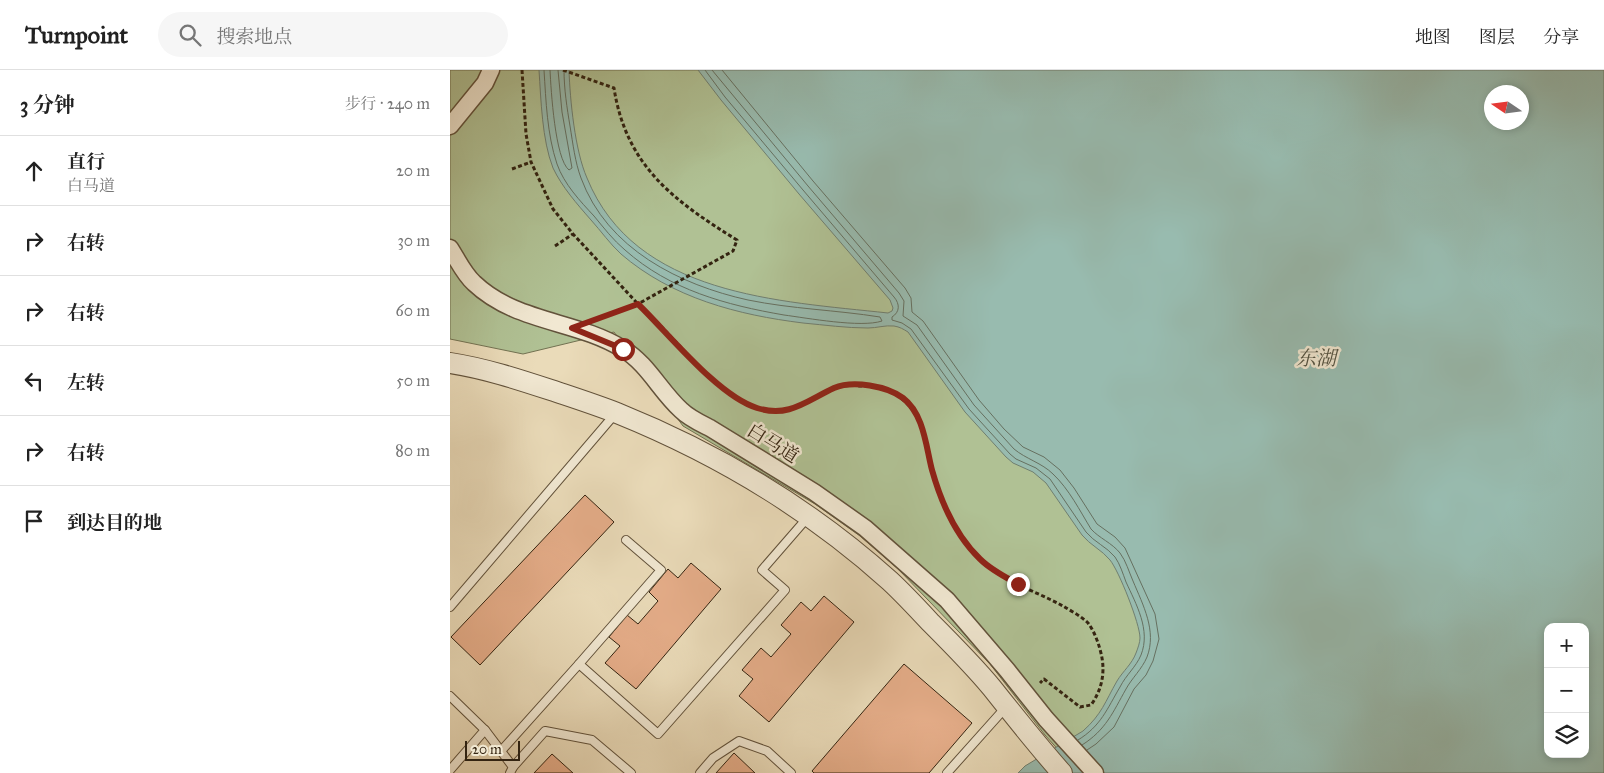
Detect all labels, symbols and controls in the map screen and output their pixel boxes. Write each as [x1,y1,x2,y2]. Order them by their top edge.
search box [158,12,508,57]
text: Turnpoint [25,20,128,50]
icon: search [176,21,204,49]
text: 搜索地点 [216,25,292,48]
text: 地图 [1415,26,1451,48]
text: 图层 [1479,26,1515,48]
text: 分享 [1543,26,1579,48]
north arrow [1484,85,1529,130]
text: 3 分钟 [20,92,75,118]
text: 步行 · 240 m [345,94,430,113]
text: 直行 [67,150,105,173]
icon: ahead [20,157,48,185]
text: 20 m [396,161,430,180]
text: 白马道 [67,176,115,195]
icon: right [20,227,48,255]
text: 右转 [67,231,105,254]
text: 30 m [397,231,430,250]
icon: right [20,297,48,325]
text: 右转 [67,301,105,324]
text: 60 m [396,301,430,320]
route start [612,338,635,361]
water label: 东湖 [1296,346,1339,370]
icon: left [20,367,48,395]
text: 左转 [67,371,105,394]
text: 50 m [396,371,430,390]
street label: 白马道 [743,418,803,468]
icon: right [20,437,48,465]
text: 右转 [67,441,105,464]
text: 80 m [395,441,430,460]
icon: arrive [20,507,48,535]
text: 到达目的地 [67,511,162,534]
route end [1007,573,1030,596]
map controls [1544,623,1589,758]
button: + [1544,623,1589,668]
button: − [1544,668,1589,713]
button: layers [1544,713,1589,758]
scale bar [465,738,520,761]
text: 20 m [472,741,502,758]

